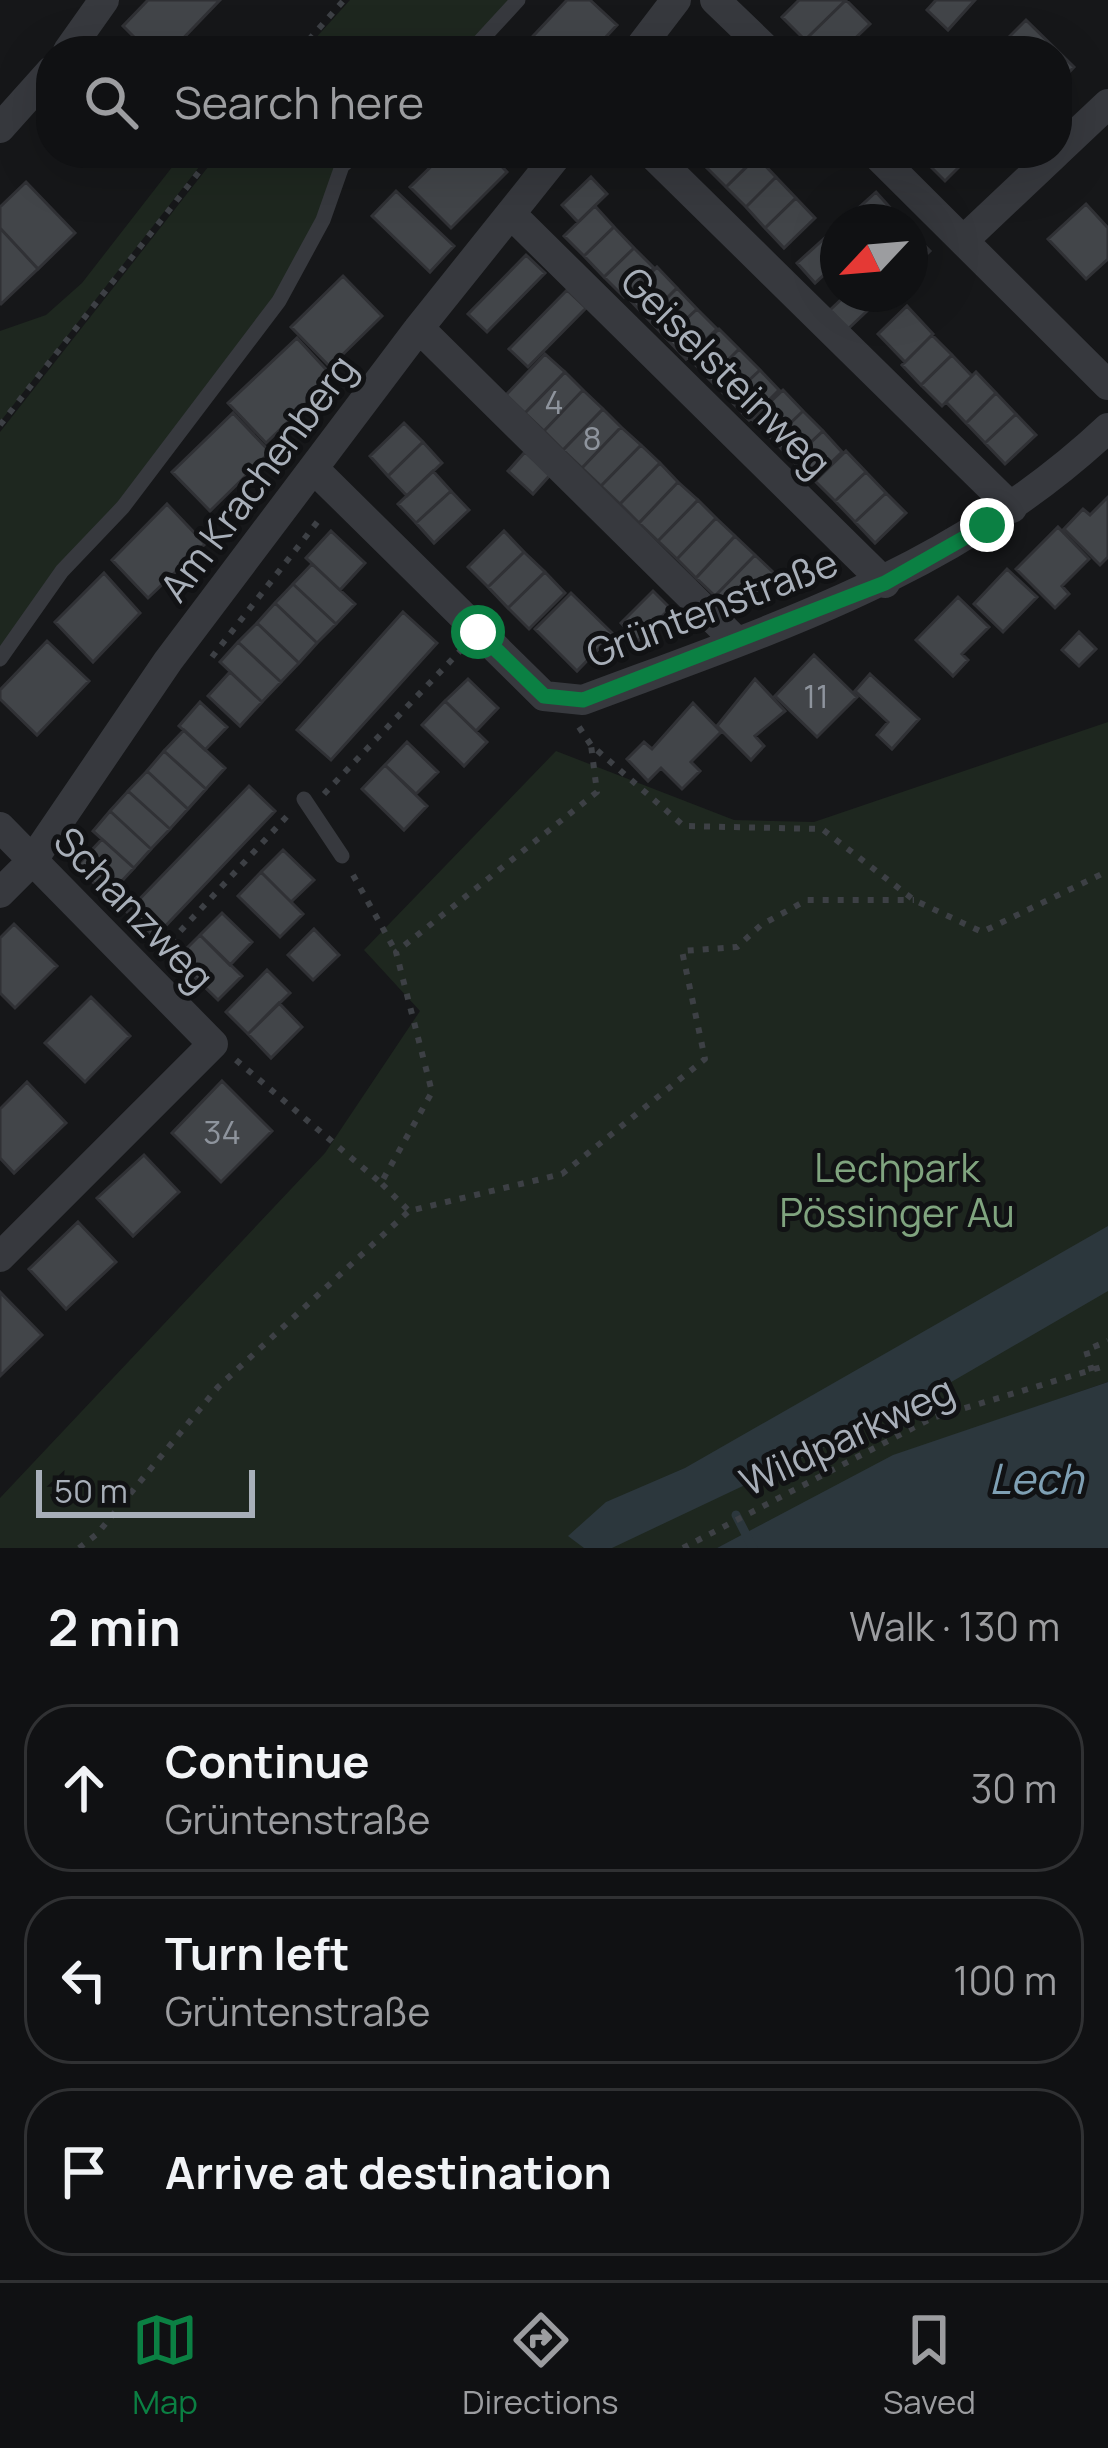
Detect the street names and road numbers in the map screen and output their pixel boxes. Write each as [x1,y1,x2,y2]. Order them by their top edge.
street label: Geiselsteinweg [610,254,844,488]
street label: Am Krachenberg [147,343,368,612]
street label: Grüntenstraße [578,534,845,680]
street label: Schanzweg [43,814,227,1002]
street label: Wildparkweg [731,1362,962,1508]

